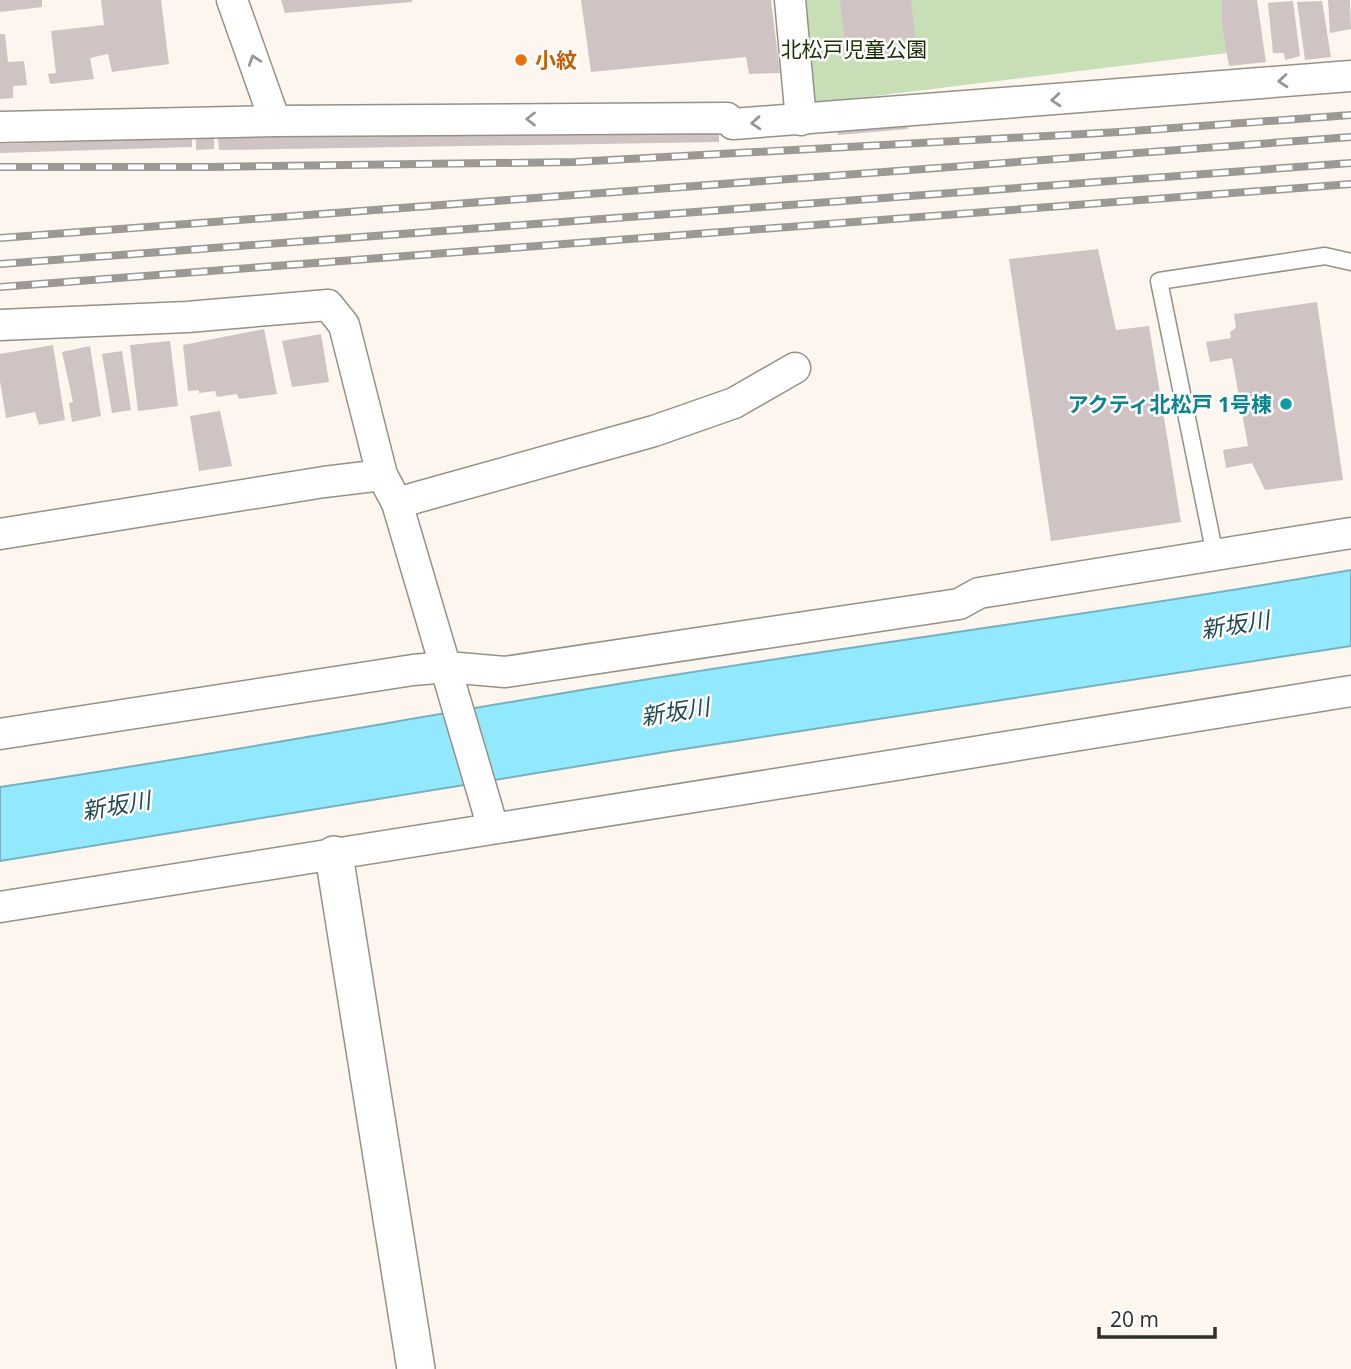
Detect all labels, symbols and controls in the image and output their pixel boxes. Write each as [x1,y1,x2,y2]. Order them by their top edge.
park label: 北松戸児童公園 [781,35,928,63]
place label: 小紋 [535,46,577,74]
marker: 小紋 [513,52,529,68]
one-way arrow [248,55,262,67]
one-way arrow [1277,73,1288,88]
one-way arrow [1050,92,1061,107]
one-way arrow [526,111,536,127]
one-way arrow [750,115,761,130]
place label: アクティ北松戸 1号棟 [1068,390,1272,418]
marker: アクティ北松戸 1号棟 [1278,396,1294,412]
water label: 新坂川 [1198,602,1275,645]
water label: 新坂川 [638,689,715,732]
water label: 新坂川 [79,783,156,827]
scale bar [1099,1296,1214,1340]
text: 20 m [1110,1305,1159,1333]

